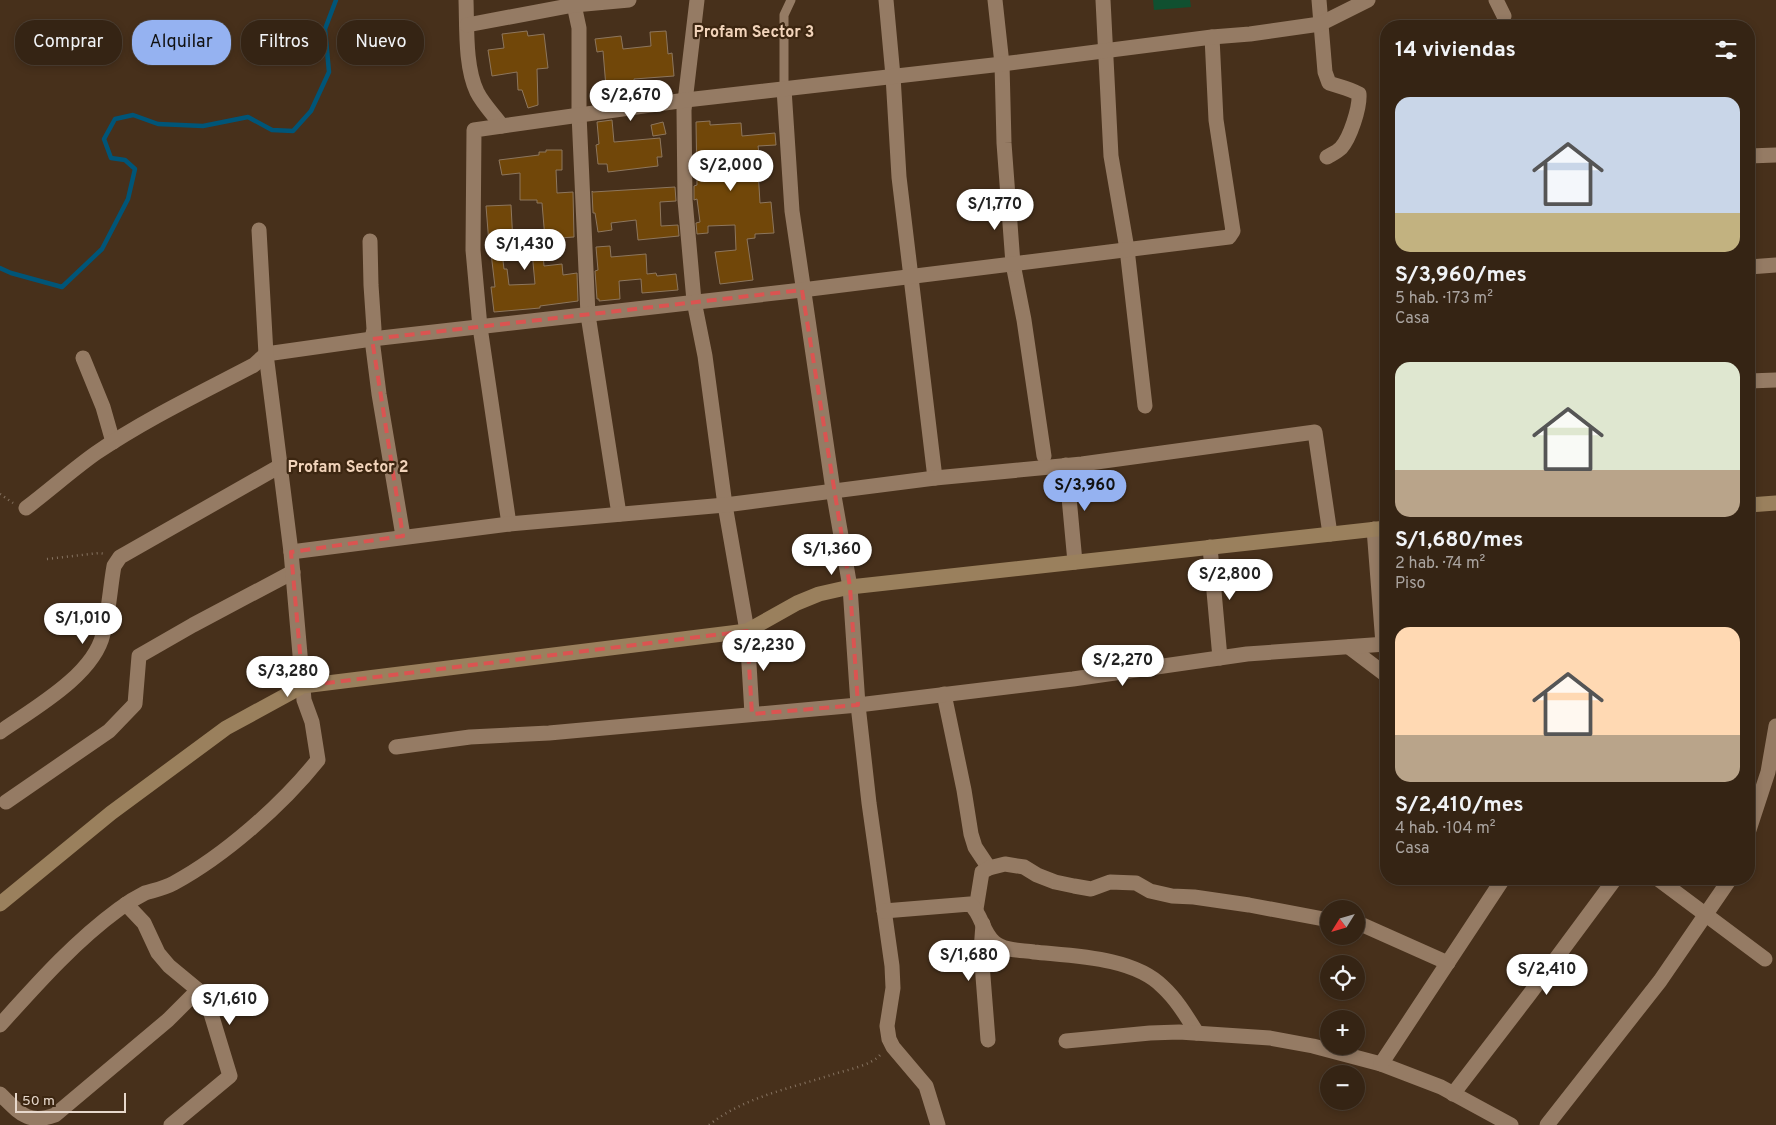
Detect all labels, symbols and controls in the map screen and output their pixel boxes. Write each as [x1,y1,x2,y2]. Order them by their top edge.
chip: Comprar [15,20,122,65]
chip: Alquilar [132,20,231,65]
chip: Filtros [241,20,327,65]
chip: Nuevo [337,20,424,65]
district label: Profam Sector 3 [694,23,814,43]
icon: filters [1712,36,1740,64]
text: 14 viviendas [1395,37,1516,64]
pin: S/2,670 [585,80,677,122]
text: S/2,670 [601,86,661,106]
icon: home [1523,129,1613,219]
pin: S/2,000 [685,150,777,192]
text: S/2,000 [699,156,763,176]
pin: S/1,770 [949,188,1041,231]
text: S/1,770 [968,195,1022,215]
pin: S/1,430 [479,228,571,271]
text: S/1,430 [496,235,554,255]
text: S/3,960/mes [1395,262,1527,289]
text: 5 hab. · 173 m² [1395,289,1493,309]
text: Casa [1395,309,1430,329]
icon: home [1523,394,1613,484]
district label: Profam Sector 2 [287,458,409,478]
pin: S/3,960 [1039,470,1131,512]
text: S/3,960 [1054,476,1116,496]
text: S/1,680/mes [1395,527,1523,554]
pin: S/1,360 [786,534,878,576]
text: S/1,360 [803,540,861,560]
text: 2 hab. · 74 m² [1395,554,1485,574]
pin: S/2,800 [1184,558,1276,601]
text: S/2,800 [1199,565,1261,585]
text: Piso [1395,574,1425,594]
pin: S/1,010 [37,602,129,645]
text: S/1,010 [55,609,111,629]
pin: S/2,230 [718,630,810,672]
text: S/2,230 [733,636,795,656]
pin: S/2,270 [1077,644,1169,687]
text: S/2,270 [1093,651,1153,671]
pin: S/3,280 [242,656,334,698]
icon: home [1523,659,1613,749]
text: S/3,280 [257,662,319,682]
text: S/2,410/mes [1395,792,1524,819]
text: 4 hab. · 104 m² [1395,819,1496,839]
text: Casa [1395,839,1430,859]
north arrow [1320,900,1365,945]
map controls [1320,900,1365,1110]
pin: S/1,680 [923,940,1015,982]
text: S/1,680 [940,946,998,966]
pin: S/2,410 [1501,954,1593,996]
button: locate [1320,955,1365,1000]
text: S/2,410 [1518,960,1576,980]
pin: S/1,610 [184,984,276,1026]
text: S/1,610 [202,990,258,1010]
button: + [1320,1010,1365,1055]
button: − [1320,1065,1365,1110]
scale bar [15,1090,126,1113]
text: 50 m [22,1093,55,1110]

